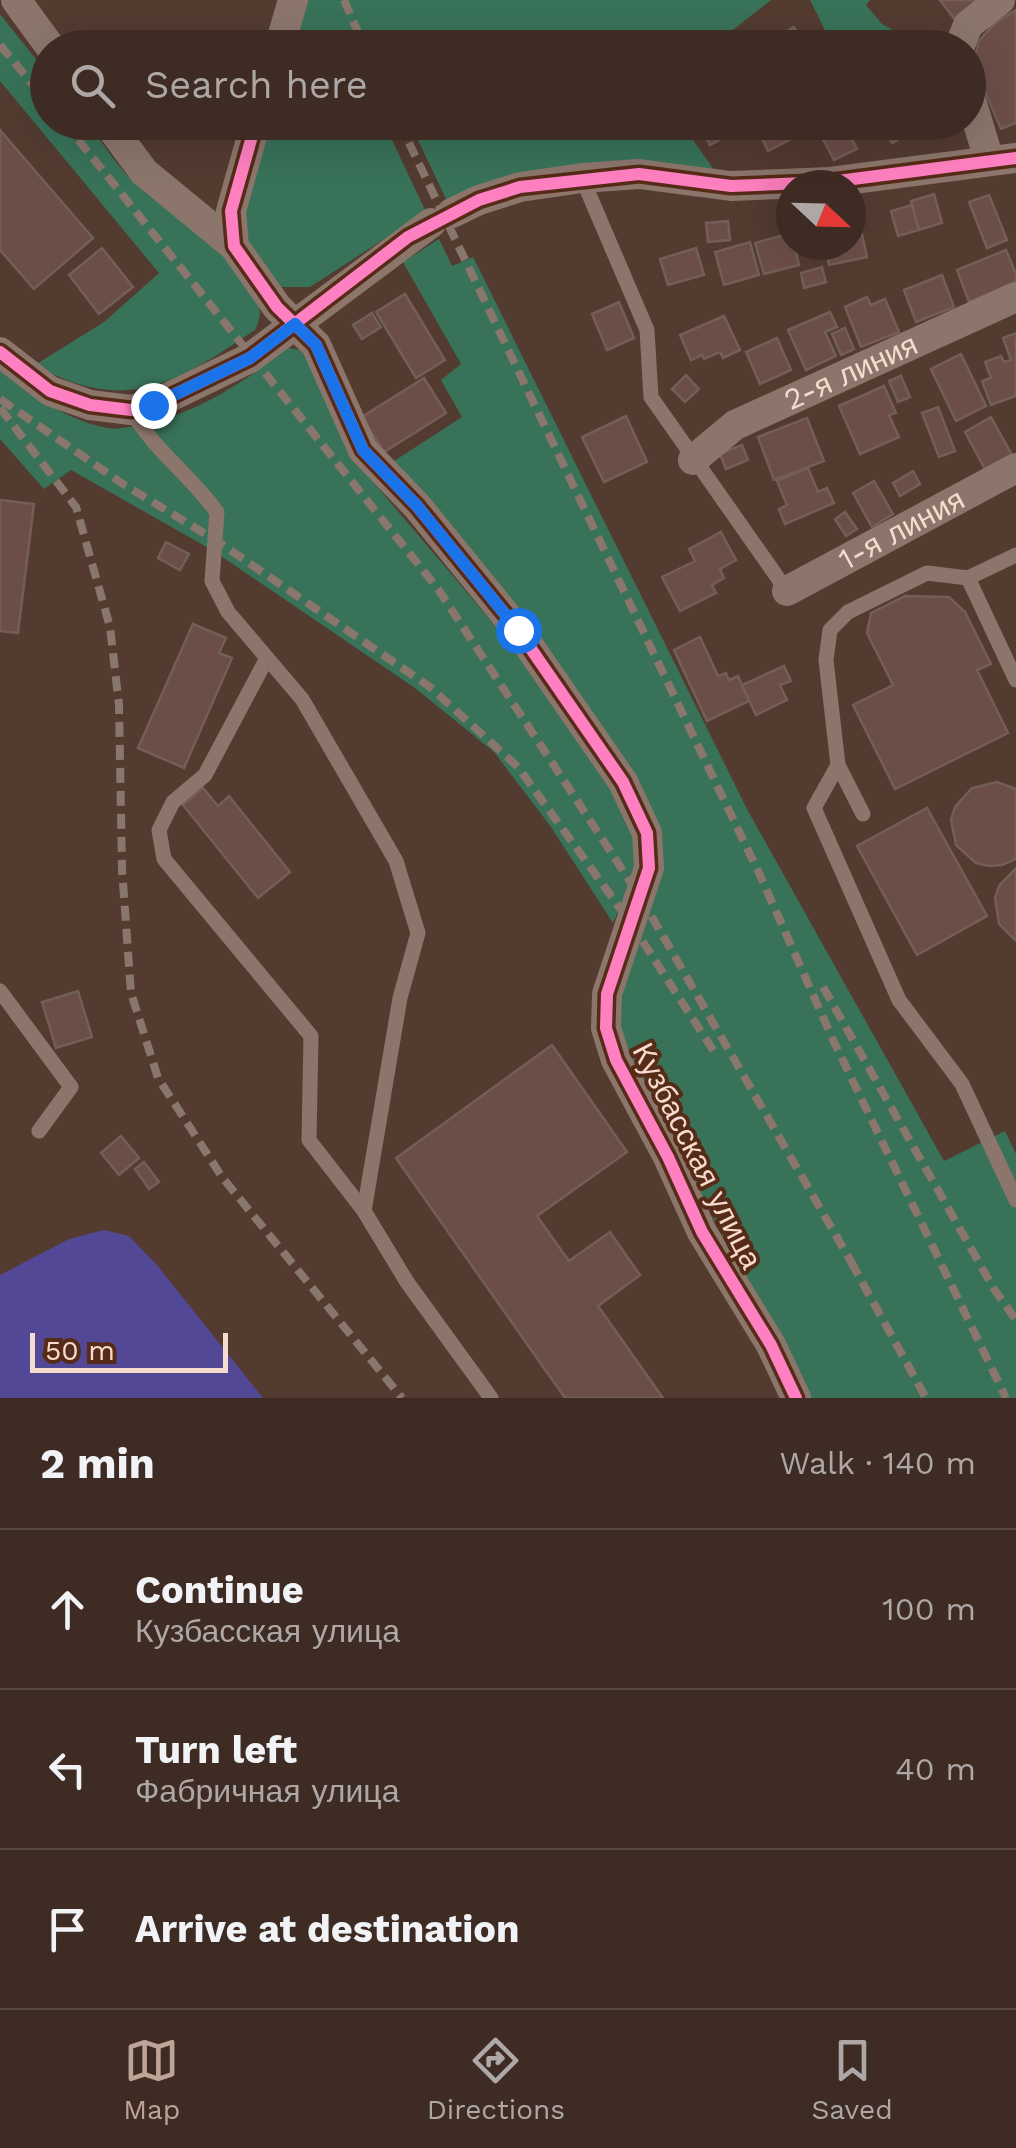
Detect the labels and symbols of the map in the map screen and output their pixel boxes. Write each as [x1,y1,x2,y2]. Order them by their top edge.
north arrow [776,170,866,260]
street label: 2-я линия [779,326,923,417]
route end [131,383,177,429]
street label: 1-я линия [832,481,970,577]
route start [496,608,542,654]
street label: Кузбасская улица [625,1037,770,1275]
scale bar [30,1328,228,1372]

